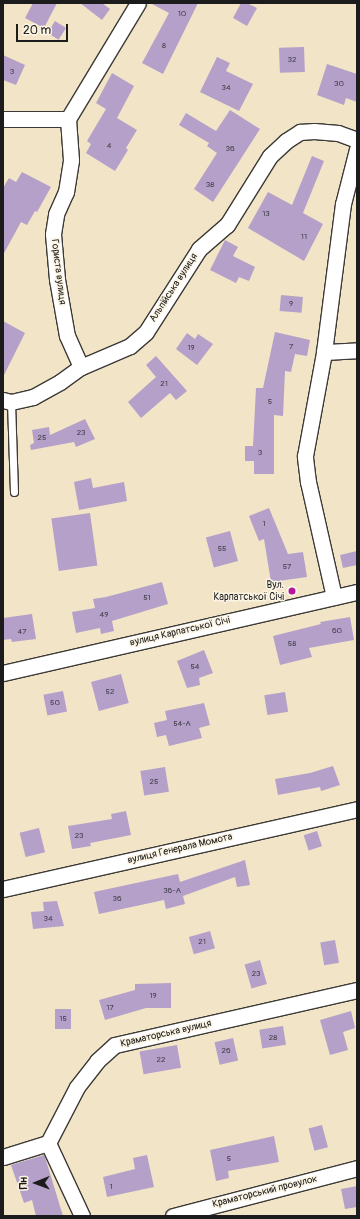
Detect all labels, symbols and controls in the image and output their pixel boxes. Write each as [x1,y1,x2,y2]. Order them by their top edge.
house number: 10 [178,9,186,19]
scale bar [18,16,70,42]
text: 20 m [23,23,51,38]
house number: 8 [162,41,166,51]
house number: 32 [288,55,296,65]
house number: 3 [10,67,14,77]
house number: 30 [334,79,344,89]
house number: 34 [221,83,231,93]
house number: 4 [107,141,111,151]
house number: 36 [225,144,235,154]
house number: 38 [206,180,214,190]
house number: 13 [262,209,270,219]
house number: 11 [301,232,307,242]
street label: Гориста вулиця [48,239,68,305]
street label: Альпійська вулиця [147,251,201,325]
house number: 9 [289,299,293,309]
house number: 7 [289,342,293,352]
house number: 19 [187,343,195,353]
house number: 21 [160,379,168,389]
house number: 5 [268,397,272,407]
house number: 23 [77,428,85,438]
house number: 25 [38,433,46,443]
house number: 3 [258,448,262,458]
house number: 1 [262,519,266,529]
house number: 55 [218,544,226,554]
house number: 57 [283,562,291,572]
place label: Вул. Карпатської Січі [214,579,284,602]
marker: Вул. Карпатської Січі [287,586,297,596]
house number: 51 [143,593,151,603]
house number: 49 [100,610,108,620]
street label: вулиця Карпатської Січі [129,615,231,649]
house number: 60 [332,626,342,636]
house number: 47 [18,627,26,637]
house number: 58 [288,639,296,649]
house number: 54 [191,662,199,672]
house number: 52 [106,687,114,697]
house number: 50 [50,698,60,708]
house number: 54-А [173,719,191,729]
house number: 25 [150,777,158,787]
house number: 23 [75,831,83,841]
street label: вулиця Генерала Момота [126,831,234,867]
house number: 36-А [163,886,181,896]
house number: 36 [112,894,122,904]
house number: 34 [43,914,53,924]
house number: 21 [198,937,206,947]
house number: 23 [252,969,260,979]
house number: 19 [149,991,157,1001]
house number: 17 [106,1003,114,1013]
house number: 15 [59,1014,67,1024]
street label: Краматорська вулиця [119,1018,213,1050]
house number: 28 [269,1033,277,1043]
house number: 26 [221,1046,231,1056]
house number: 22 [157,1055,165,1065]
house number: 5 [227,1154,231,1164]
north arrow [16,1163,56,1203]
street label: Краматорський провулок [211,1173,319,1211]
text: Пн [17,1177,30,1189]
house number: 1 [109,1182,113,1192]

